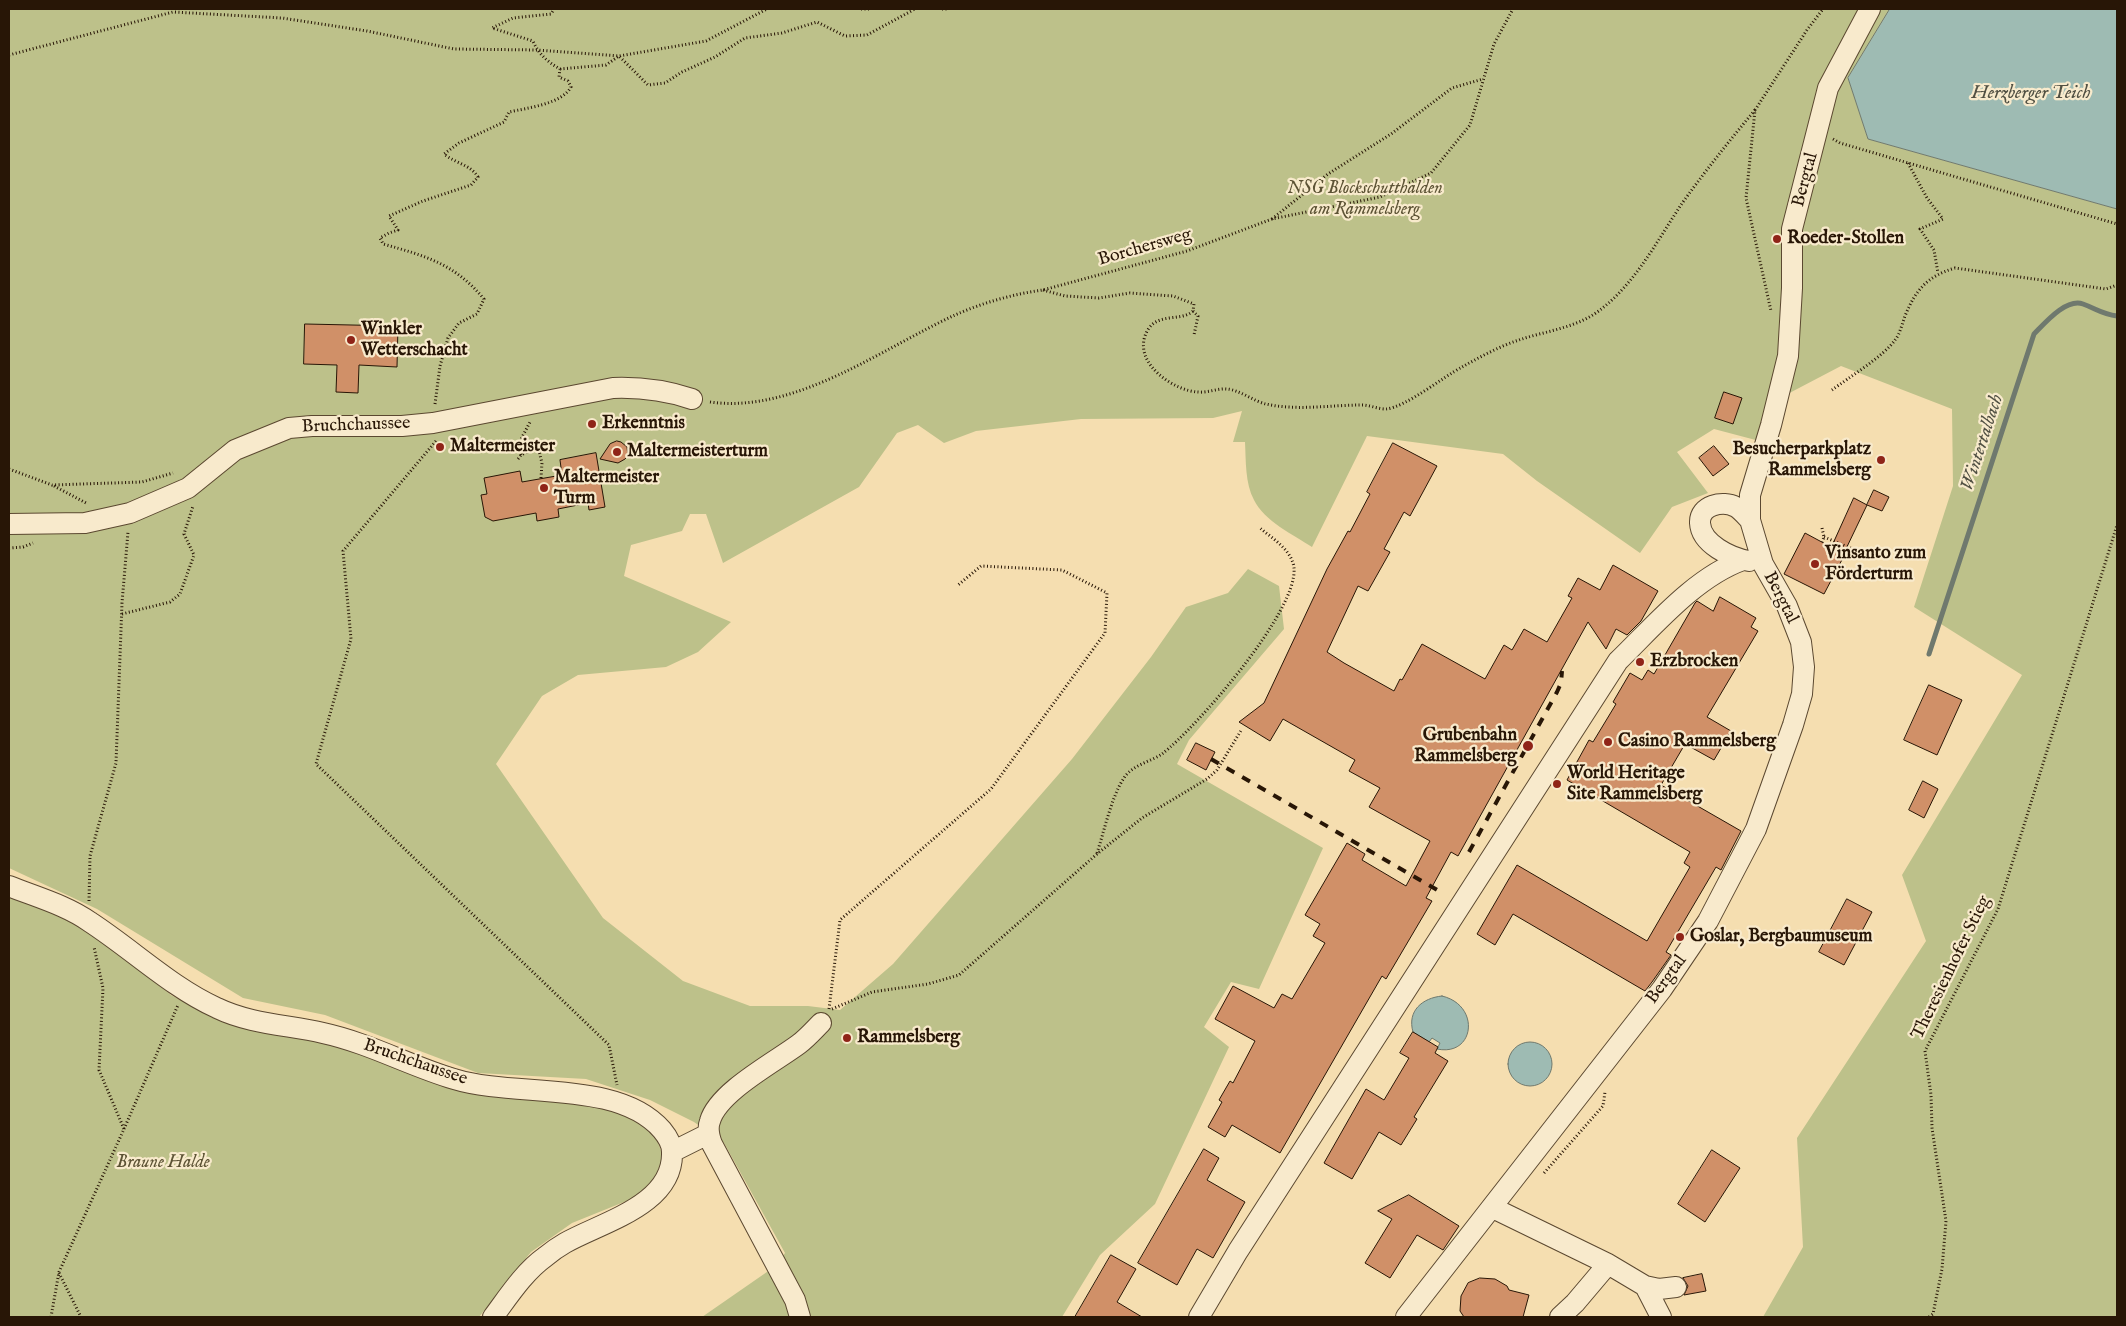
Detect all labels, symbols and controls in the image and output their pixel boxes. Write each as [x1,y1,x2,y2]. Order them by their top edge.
water label: Herzberger Teich [1972,83,2090,105]
street label: Bergtal [1788,150,1824,210]
park label: NSG Blockschutthalden am Rammelsberg [1287,178,1443,220]
street label: Borchersweg [1096,224,1194,272]
place label: Roeder-Stollen [1787,228,1904,250]
marker: Roeder-Stollen [1771,233,1783,245]
place label: Winkler Wetterschacht [361,319,468,362]
marker: Winkler Wetterschacht [345,334,357,346]
water label: Wintertalbach [1957,392,2009,494]
street label: Bruchchaussee [301,413,411,439]
place label: Erkenntnis [602,413,685,435]
marker: Erkenntnis [586,418,598,430]
place label: Maltermeister [450,436,555,458]
place label: Besucherparkplatz Rammelsberg [1732,439,1871,482]
marker: Maltermeister [434,441,446,453]
place label: Maltermeisterturm [627,441,768,463]
marker: Maltermeisterturm [611,446,623,458]
marker: Besucherparkplatz Rammelsberg [1875,454,1887,466]
place label: Maltermeister Turm [554,467,659,509]
marker: Maltermeister Turm [538,482,550,494]
place label: Vinsanto zum Förderturm [1825,543,1926,586]
marker: Vinsanto zum Förderturm [1809,558,1821,570]
street label: Bergtal [1758,568,1802,628]
place label: Erzbrocken [1650,651,1738,673]
marker: Erzbrocken [1634,656,1646,668]
place label: Grubenbahn Rammelsberg [1414,725,1517,768]
place label: Casino Rammelsberg [1618,731,1776,753]
marker: Casino Rammelsberg [1602,736,1614,748]
marker: Grubenbahn Rammelsberg [1521,739,1535,753]
place label: World Heritage Site Rammelsberg [1567,763,1702,806]
marker: World Heritage Site Rammelsberg [1551,778,1563,790]
street label: Theresienhofer Stieg [1908,893,1996,1043]
place label: Goslar, Bergbaumuseum [1690,926,1872,948]
marker: Goslar, Bergbaumuseum [1674,931,1686,943]
street label: Bergtal [1642,951,1692,1009]
place label: Rammelsberg [857,1027,960,1049]
marker: Rammelsberg [841,1032,853,1044]
street label: Bruchchaussee [360,1035,470,1091]
park label: Braune Halde [116,1152,210,1174]

